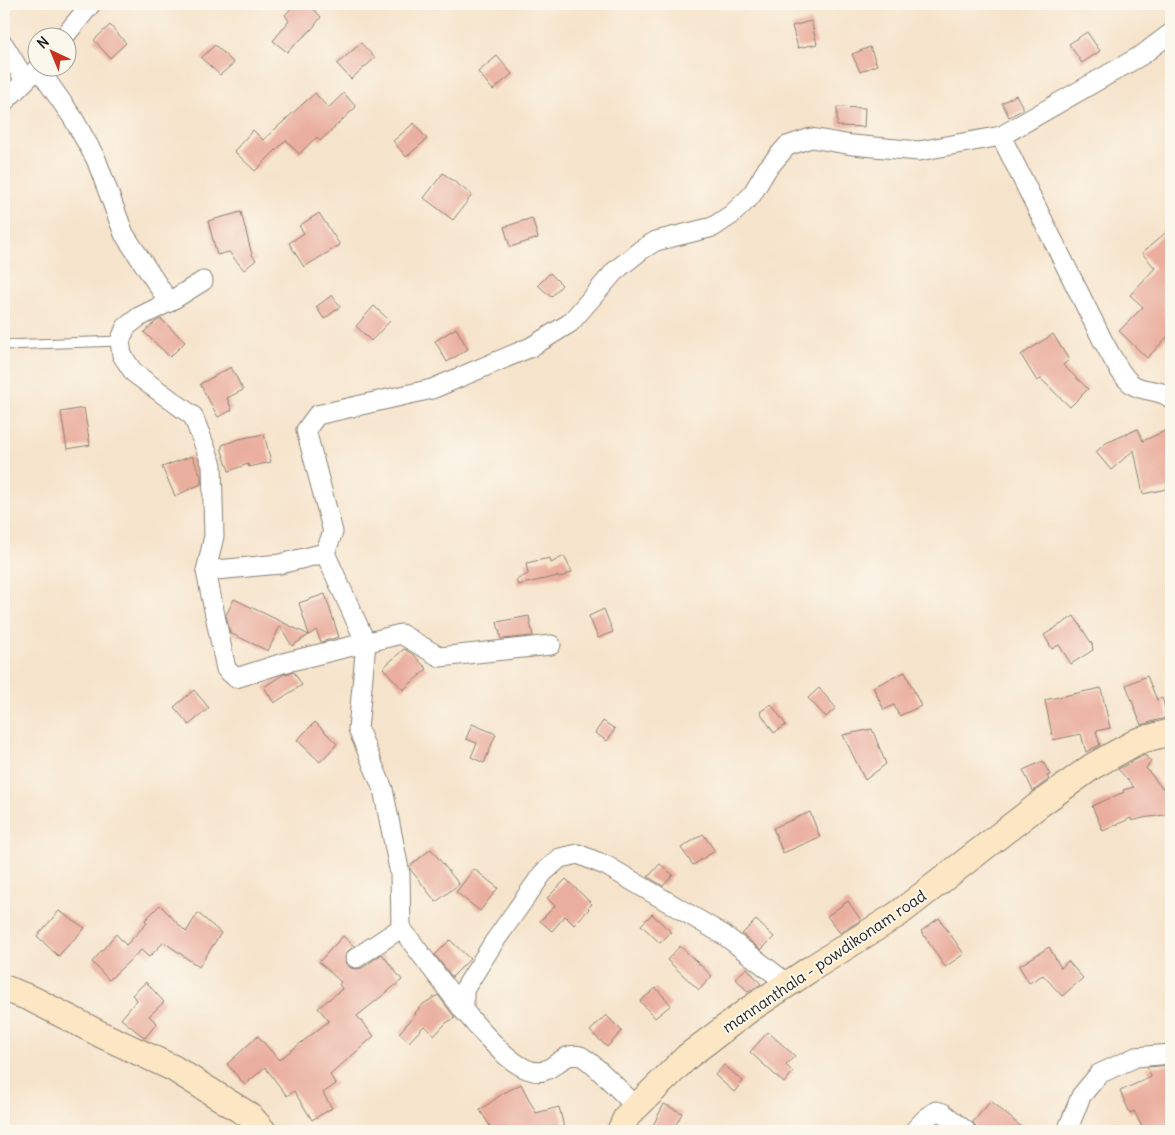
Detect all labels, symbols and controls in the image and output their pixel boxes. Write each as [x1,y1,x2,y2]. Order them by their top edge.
north arrow [28,28,78,78]
text: N [33,33,53,52]
street label: mannanthala - powdikonam road [718,885,930,1037]

